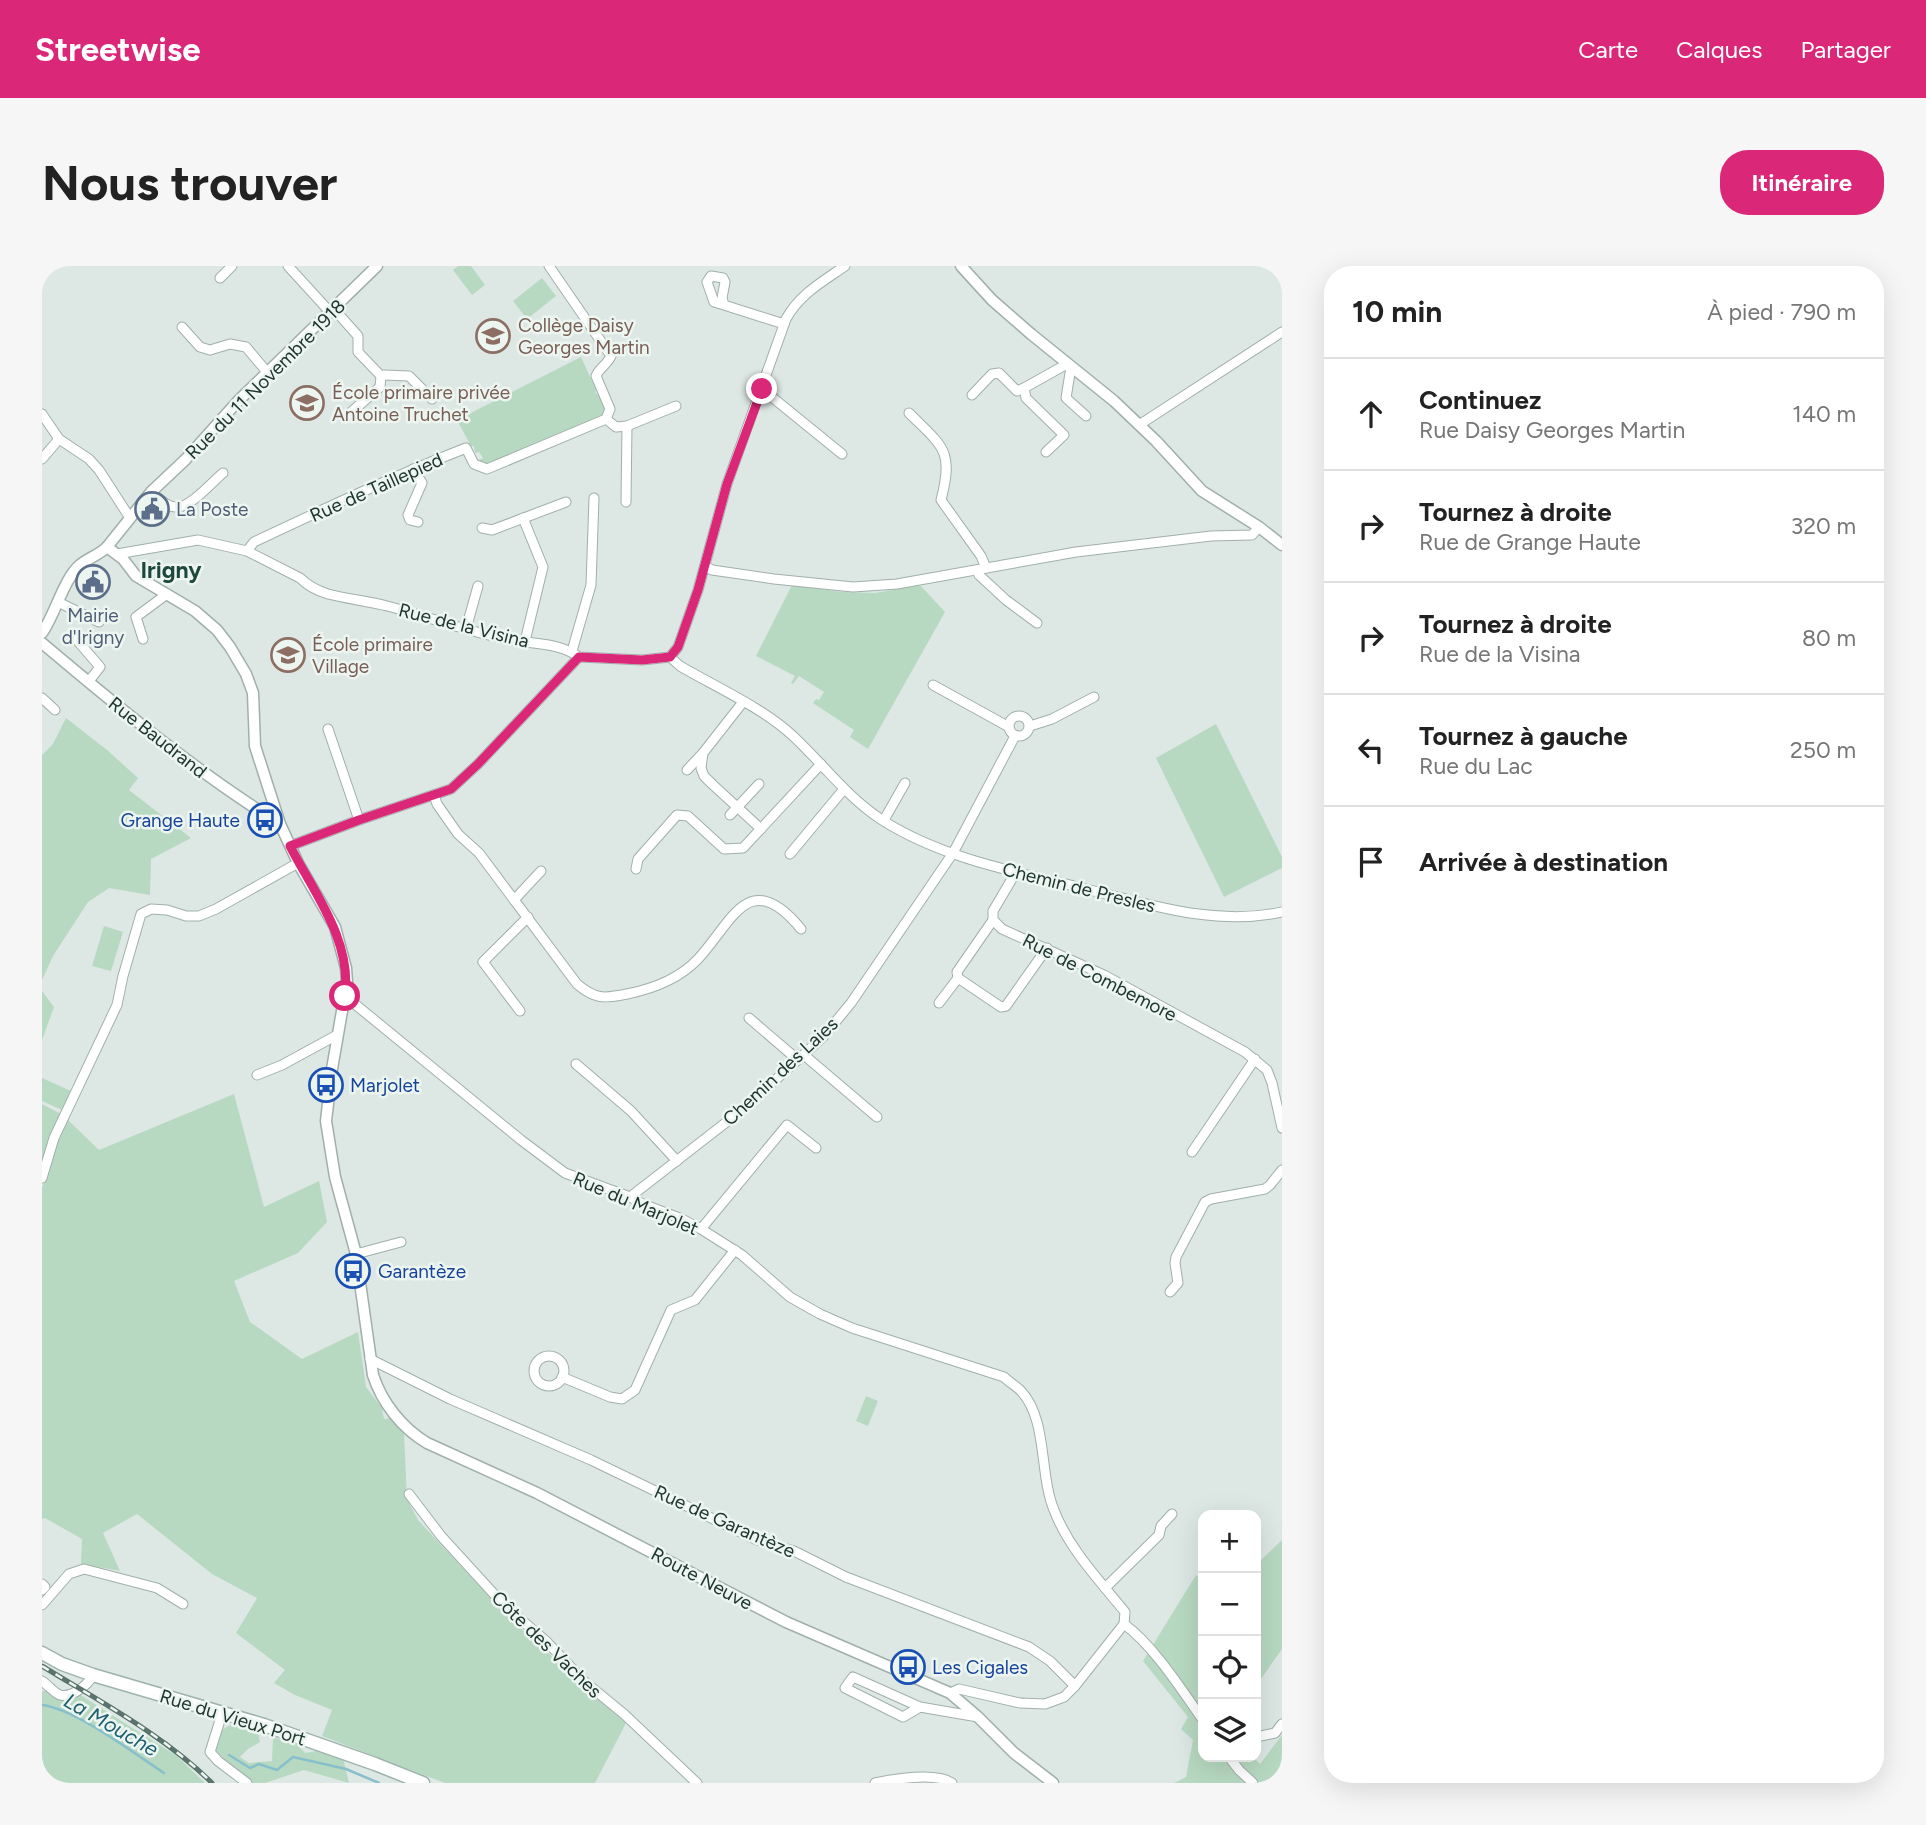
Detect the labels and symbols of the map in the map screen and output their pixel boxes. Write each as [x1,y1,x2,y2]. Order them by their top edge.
street label: Rue du 11 Novembre 1918 [181,295,350,464]
place label: Collège Daisy Georges Martin [518,314,650,359]
school or university icon: Collège Daisy Georges Martin [474,317,512,355]
route end [746,373,777,404]
place label: École primaire privée Antoine Truchet [332,381,510,426]
school or university icon: École primaire privée Antoine Truchet [288,384,326,422]
street label: Rue de Taillepied [306,448,446,527]
public building icon: La Poste [133,490,171,528]
place label: La Poste [176,498,248,521]
district label: Irigny [140,556,202,584]
public building icon: Mairie d'Irigny [74,563,112,601]
street label: Rue de la Visina [396,598,531,653]
place label: Mairie d'Irigny [62,604,124,649]
place label: École primaire Village [312,633,433,678]
school or university icon: École primaire Village [269,636,307,674]
street label: Rue Baudrand [104,692,211,783]
bus stop icon: Grange Haute [246,801,284,839]
place label: Grange Haute [121,809,240,832]
street label: Chemin de Presles [1000,857,1158,918]
street label: Rue de Combemore [1019,929,1181,1026]
route start [329,980,360,1011]
street label: Chemin des Laies [718,1012,843,1131]
bus stop icon: Marjolet [307,1066,345,1104]
place label: Marjolet [350,1074,420,1097]
street label: Rue du Marjolet [570,1167,702,1240]
bus stop icon: Garantèze [334,1252,372,1290]
place label: Garantèze [378,1260,466,1283]
street label: Rue de Garantèze [651,1480,799,1563]
street label: Route Neuve [647,1542,756,1615]
street label: Côte des Vaches [487,1586,607,1703]
bus stop icon: Les Cigales [889,1648,927,1686]
place label: Les Cigales [932,1656,1028,1679]
street label: Rue du Vieux Port [157,1684,309,1751]
water label: La Mouche [60,1688,163,1762]

